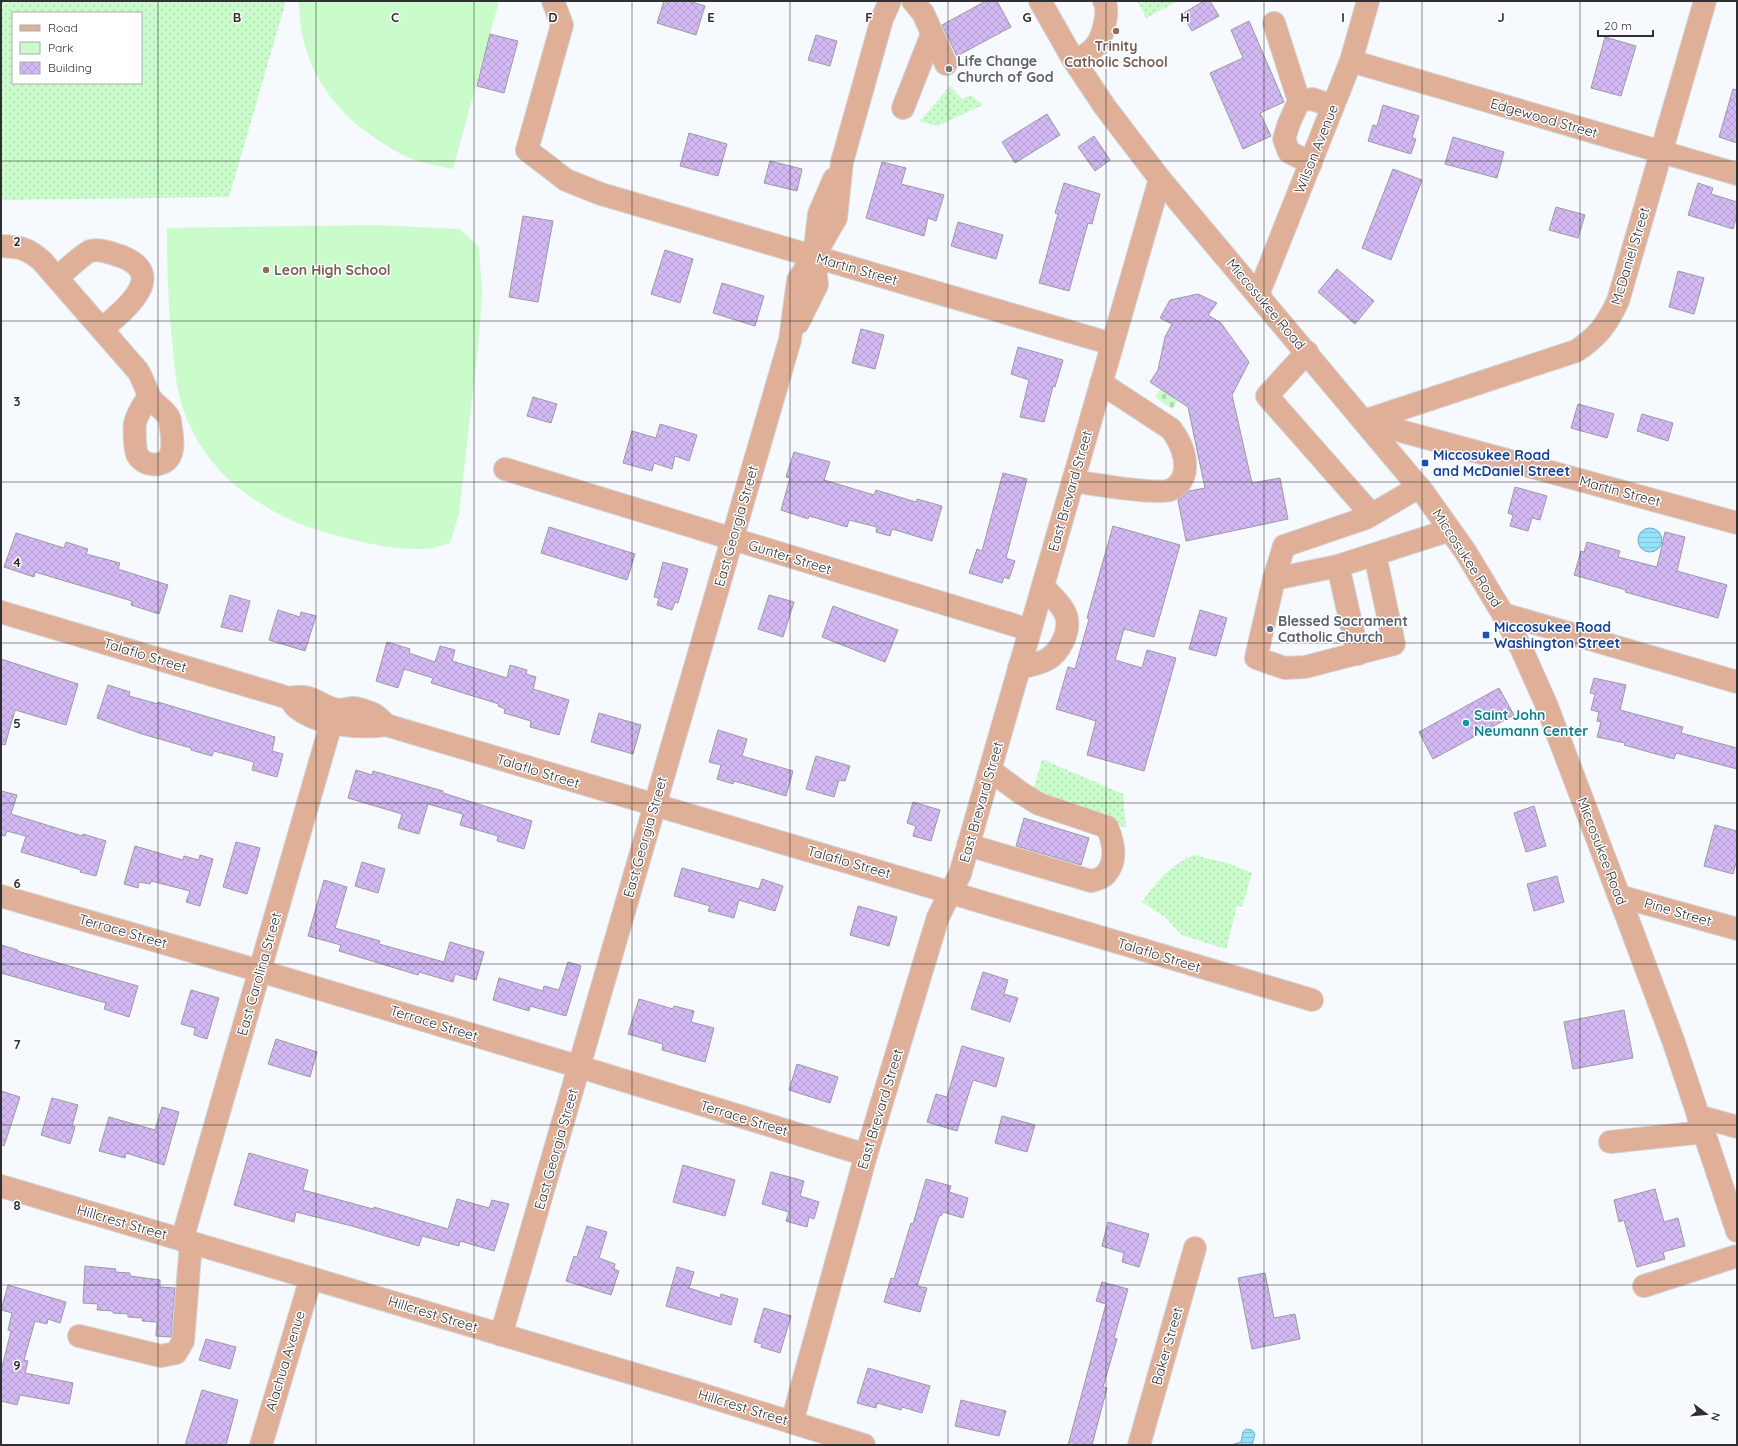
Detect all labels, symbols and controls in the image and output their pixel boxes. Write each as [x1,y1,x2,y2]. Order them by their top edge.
text: B [233,9,241,25]
text: C [391,9,399,25]
text: D [548,9,558,25]
text: E [707,9,715,25]
text: F [865,9,873,25]
text: G [1022,9,1032,25]
text: H [1180,9,1190,25]
text: I [1341,9,1345,25]
text: J [1497,9,1505,25]
legend [12,12,142,84]
scale bar [1598,12,1653,38]
text: 20 m [1604,18,1632,33]
text: Road [48,20,78,35]
marker: Trinity Catholic School [1111,26,1121,36]
place label: Trinity Catholic School [1064,37,1168,71]
text: Park [48,40,73,55]
place label: Life Change Church of God [957,52,1053,86]
text: Building [48,60,92,75]
marker: Life Change Church of God [944,64,954,74]
street label: Edgewood Street [1488,94,1600,142]
street label: Wilson Avenue [1290,102,1342,196]
street label: McDaniel Street [1607,205,1654,307]
text: 2 [13,233,21,249]
street label: Martin Street [814,249,900,289]
street label: Miccosukee Road [1223,255,1309,353]
place label: Leon High School [274,261,391,279]
marker: Leon High School [261,265,271,275]
text: 3 [14,393,21,409]
street label: East Brevard Street [1044,428,1096,554]
place label: Miccosukee Road and McDaniel Street [1433,446,1570,480]
marker: Miccosukee Road and McDaniel Street [1420,458,1430,468]
street label: East Georgia Street [710,463,762,589]
street label: Martin Street [1577,472,1663,511]
street label: Miccosukee Road [1429,505,1505,611]
street label: Gunter Street [746,536,834,578]
text: 4 [13,554,21,570]
place label: Blessed Sacrament Catholic Church [1278,612,1408,646]
place label: Miccosukee Road Washington Street [1494,618,1620,652]
marker: Blessed Sacrament Catholic Church [1265,624,1275,634]
marker: Miccosukee Road Washington Street [1481,630,1491,640]
street label: Talaflo Street [101,634,189,676]
place label: Saint John Neumann Center [1474,706,1588,740]
text: 5 [13,715,21,731]
marker: Saint John Neumann Center [1461,718,1471,728]
street label: East Brevard Street [955,739,1007,865]
street label: Talaflo Street [494,750,582,792]
street label: East Georgia Street [619,774,671,900]
street label: Miccosukee Road [1573,795,1631,907]
street label: Talaflo Street [805,841,893,883]
text: 6 [13,875,21,891]
street label: Pine Street [1642,894,1714,930]
street label: Terrace Street [77,910,169,952]
street label: East Carolina Street [233,910,285,1038]
street label: Talaflo Street [1115,934,1203,976]
street label: Terrace Street [388,1001,480,1045]
text: 7 [13,1036,21,1052]
street label: East Brevard Street [853,1046,907,1171]
street label: East Georgia Street [530,1086,582,1212]
street label: Terrace Street [698,1096,790,1140]
text: 8 [13,1197,21,1213]
street label: Hillcrest Street [75,1201,169,1244]
street label: Hillcrest Street [386,1292,480,1336]
street label: Baker Street [1147,1305,1187,1387]
street label: Alachua Avenue [261,1309,309,1413]
text: 9 [13,1357,21,1373]
street label: Hillcrest Street [696,1385,790,1429]
north arrow [1686,1394,1726,1434]
text: N [1708,1411,1723,1423]

